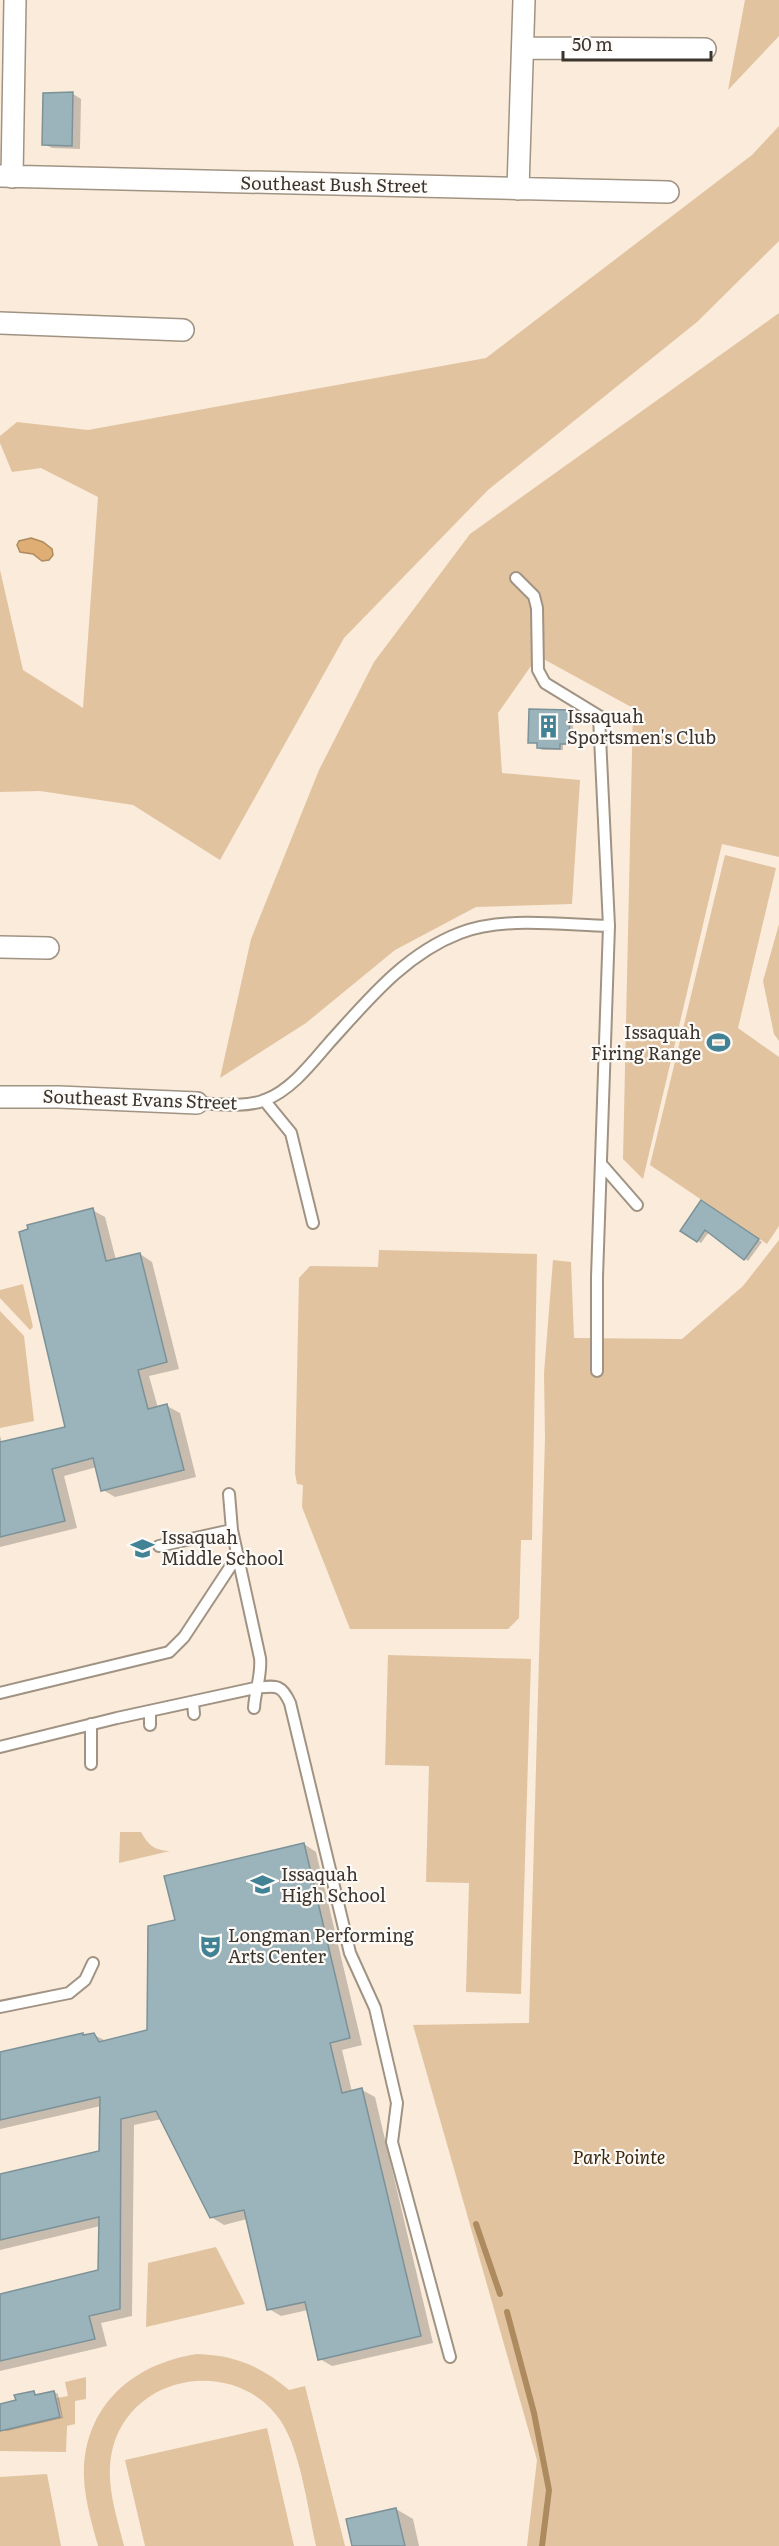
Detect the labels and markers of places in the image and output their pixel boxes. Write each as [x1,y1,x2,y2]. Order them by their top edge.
place label: Issaquah Sportsmen's Club [567,702,716,750]
building icon: Issaquah Sportsmen's Club [536,714,562,740]
place label: Issaquah Firing Range [591,1018,701,1066]
sports icon: Issaquah Firing Range [706,1030,732,1056]
place label: Issaquah Middle School [161,1523,284,1571]
school or university icon: Issaquah Middle School [130,1535,156,1561]
place label: Issaquah High School [281,1860,386,1908]
school or university icon: Issaquah High School [250,1872,276,1898]
place label: Longman Performing Arts Center [228,1921,415,1969]
theatre icon: Longman Performing Arts Center [197,1933,223,1959]

